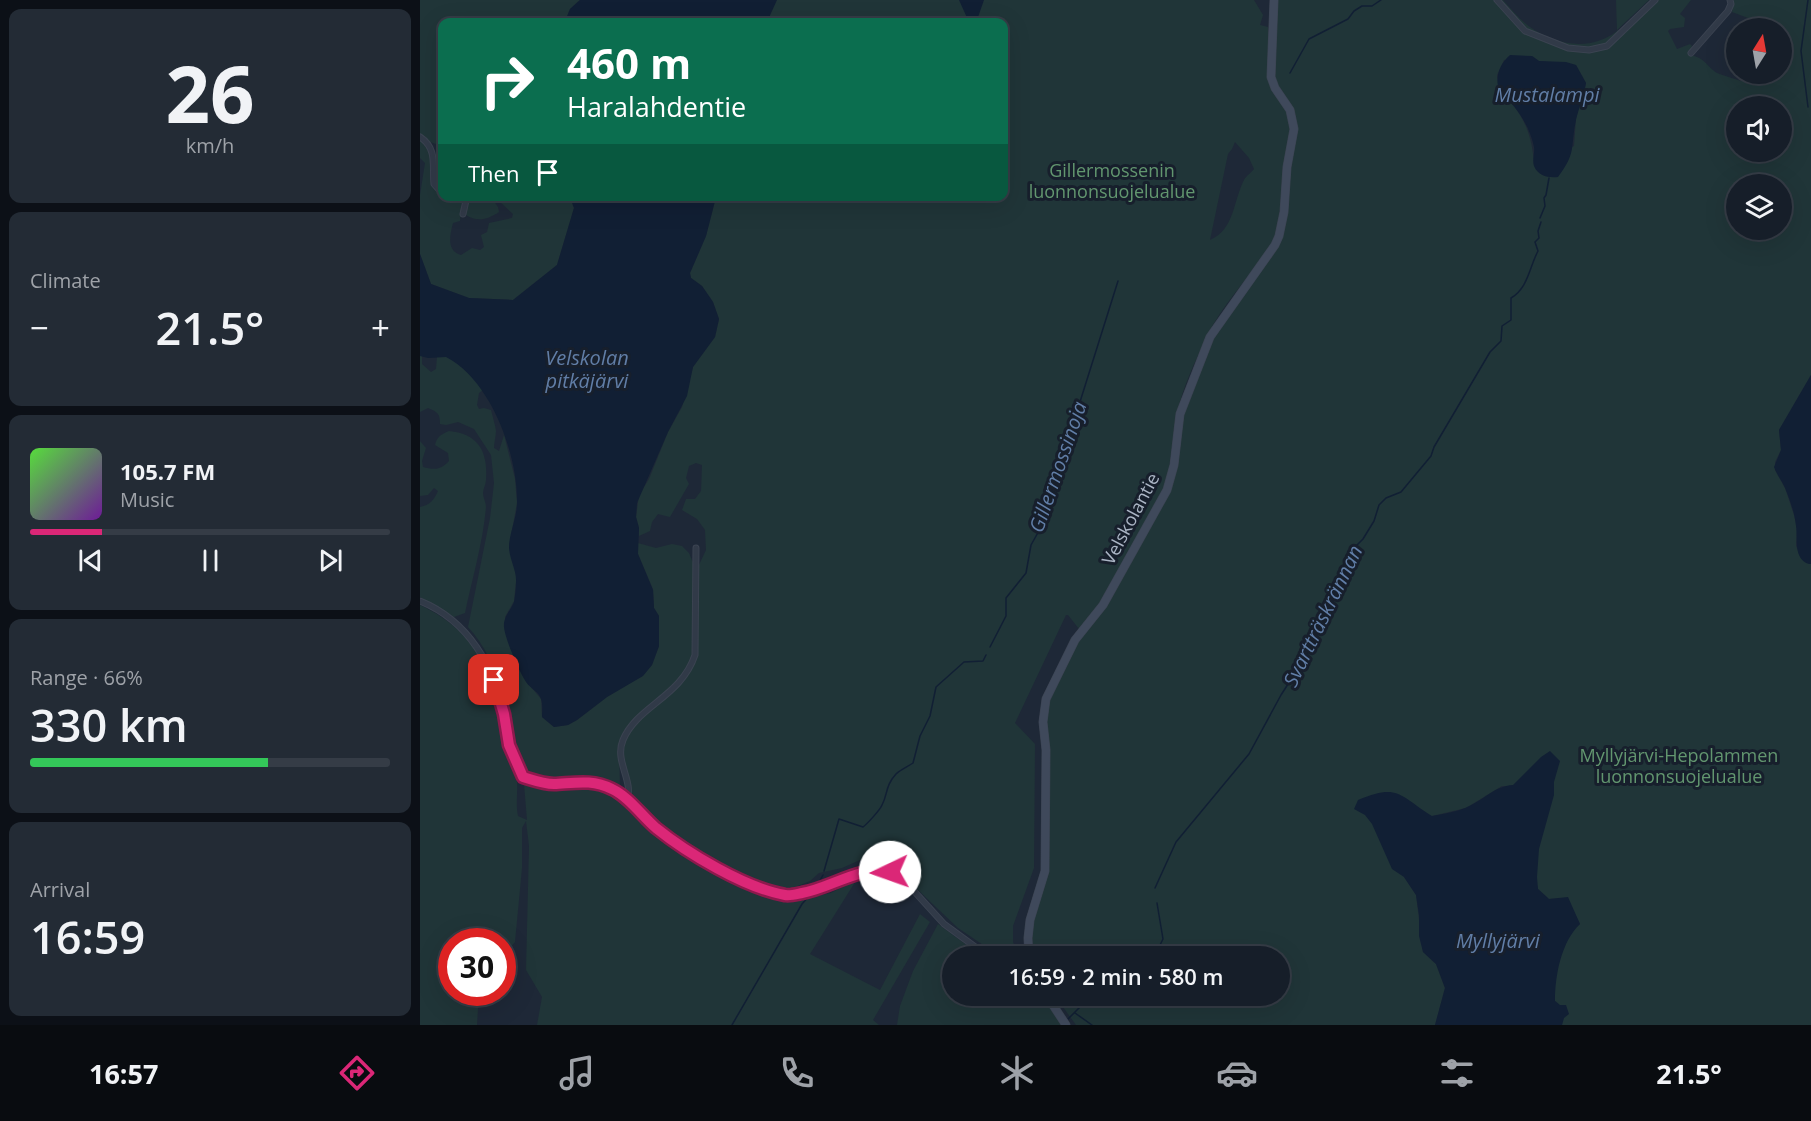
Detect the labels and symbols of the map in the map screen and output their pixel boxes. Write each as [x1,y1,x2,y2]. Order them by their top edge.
north arrow [1726,18,1792,84]
water label: Mustalampi [1494,81,1601,108]
park label: Gillermossenin luonnonsuojelualue [1029,158,1195,203]
water label: Velskolan pitkäjärvi [545,344,629,394]
water label: Gillermossinoja [1023,398,1093,536]
street label: Velskolantie [1096,468,1164,569]
water label: Svartträskrännan [1277,540,1369,691]
pin [468,654,519,705]
park label: Myllyjärvi-Hepolammen luonnonsuojelualue [1580,743,1778,788]
position arrow [858,840,922,904]
water label: Myllyjärvi [1456,927,1541,954]
speed limit sign: 30 [438,928,516,1006]

